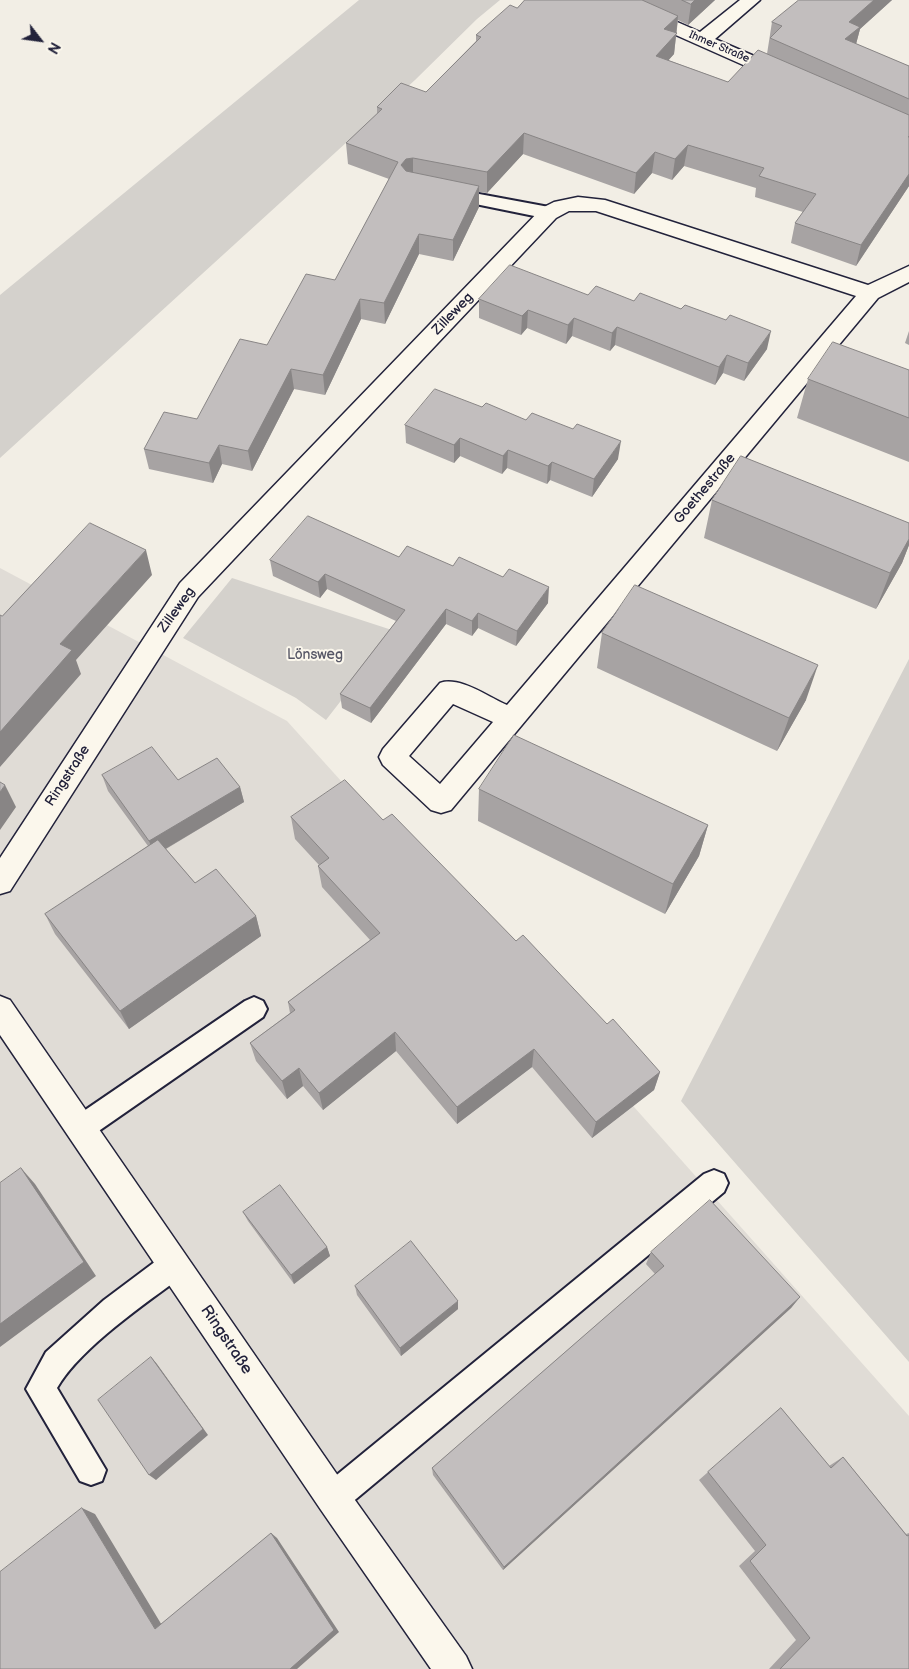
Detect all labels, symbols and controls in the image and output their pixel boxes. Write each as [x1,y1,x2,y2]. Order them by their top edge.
north arrow [15,15,65,65]
street label: Ihmer Straße [687,28,751,66]
text: N [43,39,63,57]
street label: Zilleweg [429,289,477,339]
street label: Goethestraße [671,450,739,528]
street label: Zilleweg [155,584,199,636]
park label: Lönsweg [287,647,343,663]
street label: Ringstraße [42,742,94,810]
street label: Ringstraße [196,1302,256,1378]

